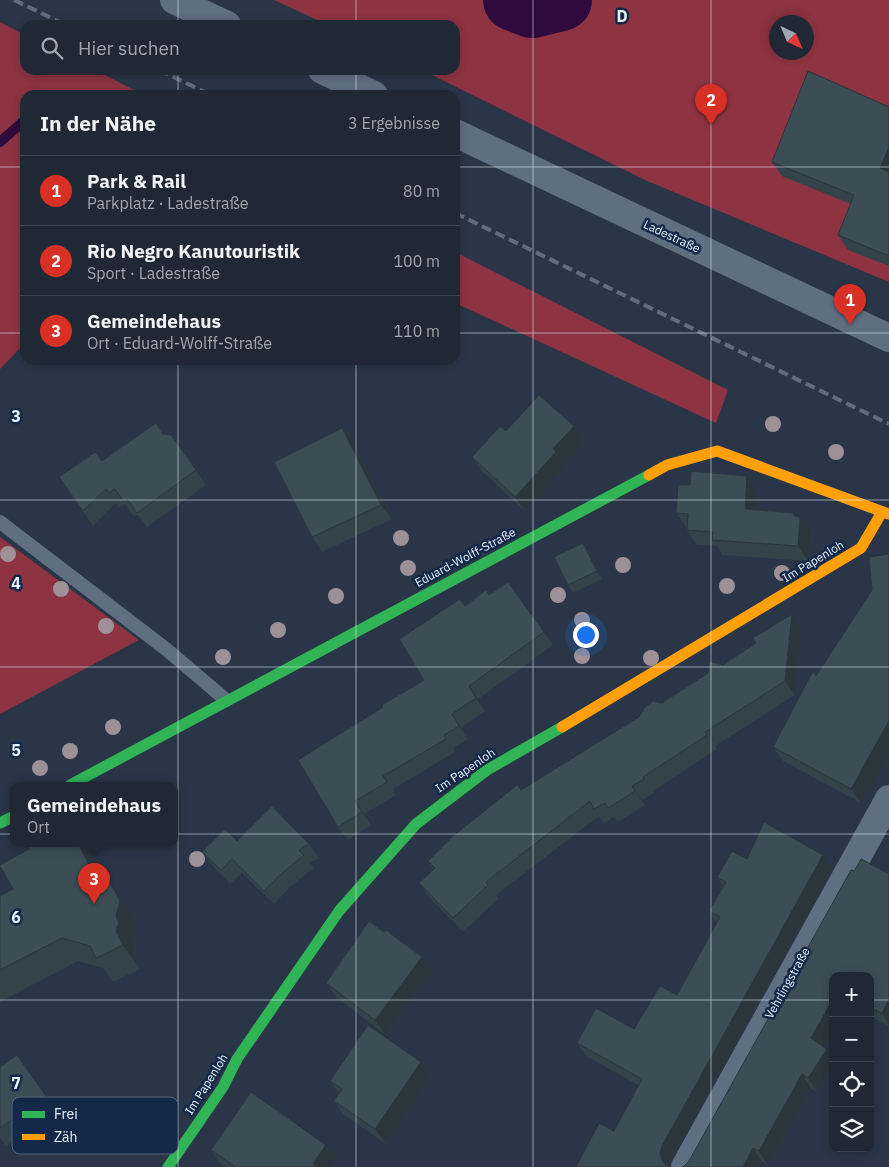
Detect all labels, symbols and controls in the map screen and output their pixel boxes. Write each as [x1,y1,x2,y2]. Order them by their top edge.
text: D [616,6,628,26]
north arrow [769,15,814,60]
search box [20,20,460,75]
icon: search [38,34,66,62]
text: Hier suchen [78,36,180,60]
pin: 2 [695,84,727,125]
text: In der Nähe [40,109,156,137]
text: 3 Ergebnisse [348,113,440,133]
text: Park & Rail [87,169,186,193]
text: 1 [51,181,61,201]
text: 80 m [403,181,440,201]
text: Parkplatz · Ladestraße [87,193,249,213]
street label: Ladestraße [641,216,703,256]
text: Rio Negro Kanutouristik [87,239,300,263]
text: 2 [51,251,61,271]
text: 100 m [393,251,440,271]
text: Sport · Ladestraße [87,263,220,283]
pin: 1 [834,284,866,325]
text: Gemeindehaus [87,309,221,333]
text: 3 [51,321,61,341]
text: 110 m [393,321,440,341]
text: Ort · Eduard-Wolff-Straße [87,333,272,353]
text: 3 [11,406,21,426]
street label: Eduard-Wolff-Straße [412,524,518,590]
street label: Im Papenloh [780,537,846,585]
text: 4 [11,573,21,593]
your location [573,622,599,648]
text: 5 [11,740,21,760]
street label: Im Papenloh [432,745,498,795]
popup [10,782,178,847]
text: Gemeindehaus [27,793,161,817]
text: Ort [27,817,50,837]
pin: 3 [78,863,110,904]
text: 6 [11,907,21,927]
street label: Vehrlingstraße [761,944,813,1021]
map controls [829,972,874,1152]
button: + [829,972,874,1017]
button: − [829,1017,874,1062]
street label: Im Papenloh [181,1051,231,1117]
button: locate [829,1062,874,1107]
text: 7 [11,1073,21,1093]
legend [12,1097,178,1154]
text: Frei [54,1105,78,1123]
button: layers [829,1107,874,1152]
text: Zäh [54,1128,78,1146]

